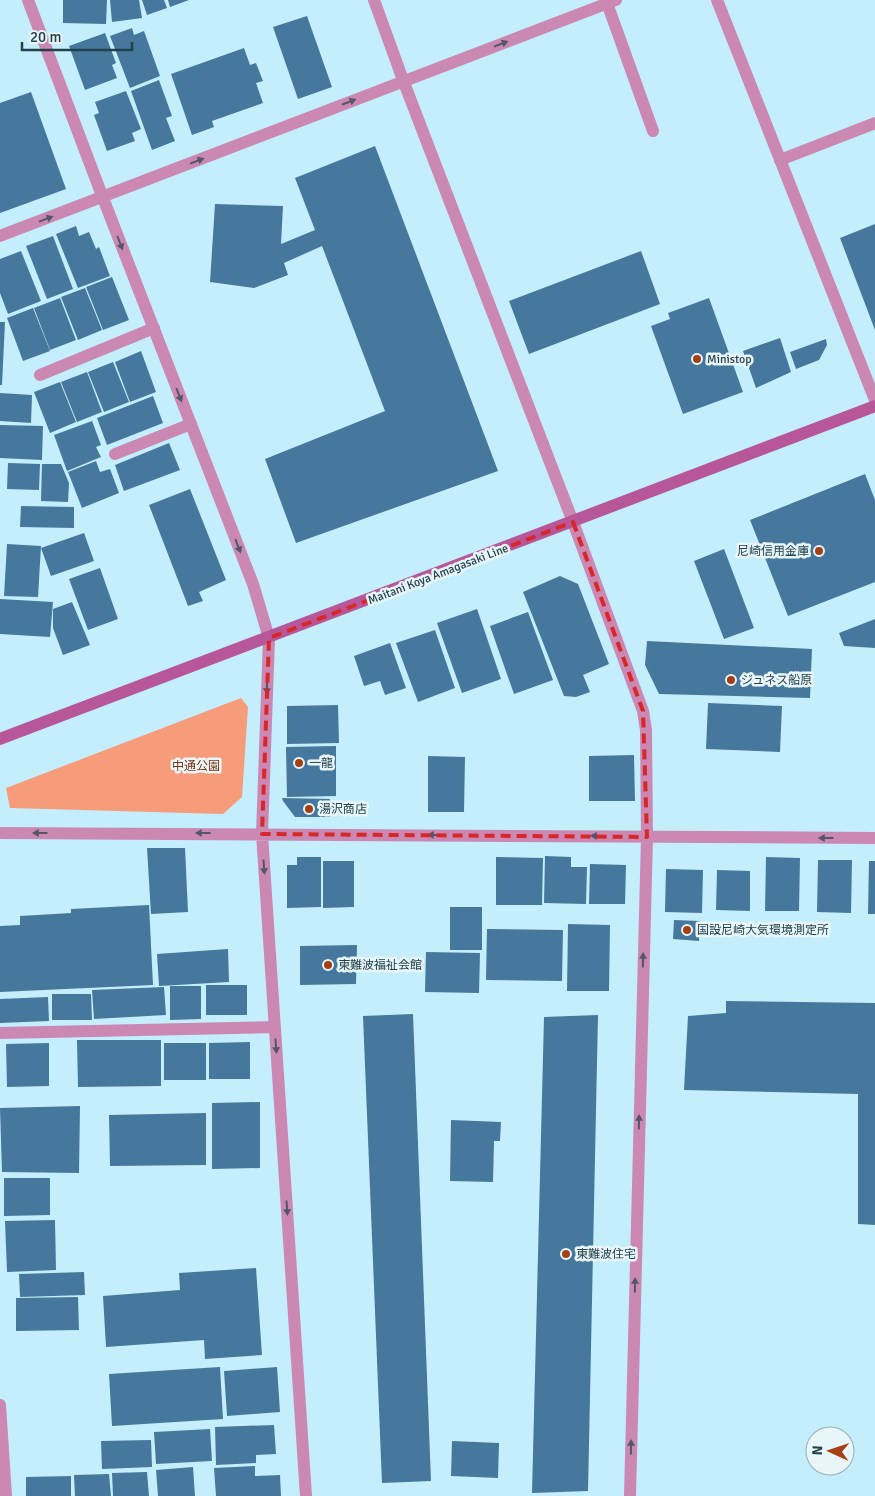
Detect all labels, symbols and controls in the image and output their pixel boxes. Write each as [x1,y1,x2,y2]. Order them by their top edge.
scale bar [22,20,132,52]
text: 20 m [30,28,61,46]
one-way arrow [493,40,508,47]
one-way arrow [342,97,356,105]
one-way arrow [190,157,205,164]
one-way arrow [39,215,54,223]
one-way arrow [117,236,125,250]
place label: Ministop [707,352,752,367]
marker: Ministop [691,353,703,365]
one-way arrow [175,388,183,403]
one-way arrow [234,539,242,554]
street label: Maitani Koya Amagasaki Line [366,541,511,608]
place label: 尼崎信用金庫 [737,544,809,559]
marker: 尼崎信用金庫 [813,545,825,557]
place label: ジュネス船原 [741,673,812,688]
marker: ジュネス船原 [725,674,737,686]
one-way arrow [263,679,271,695]
place label: 一龍 [309,756,333,771]
marker: 一龍 [293,757,305,769]
park label: 中通公園 [172,759,220,774]
place label: 湯沢商店 [319,802,367,817]
marker: 湯沢商店 [303,803,315,815]
one-way arrow [32,829,48,837]
one-way arrow [195,829,211,837]
one-way arrow [427,831,443,839]
one-way arrow [590,832,606,840]
one-way arrow [818,834,834,842]
one-way arrow [261,859,269,875]
place label: 国設尼崎大気環境測定所 [697,923,829,938]
marker: 国設尼崎大気環境測定所 [681,924,693,936]
one-way arrow [640,952,648,968]
place label: 東難波福祉会館 [338,958,422,973]
marker: 東難波福祉会館 [322,959,334,971]
one-way arrow [272,1038,280,1054]
one-way arrow [635,1114,643,1130]
one-way arrow [283,1201,291,1217]
place label: 東難波住宅 [576,1247,636,1262]
marker: 東難波住宅 [560,1248,572,1260]
one-way arrow [631,1277,639,1293]
north arrow [805,1426,855,1476]
one-way arrow [627,1439,635,1455]
text: N [809,1445,826,1456]

